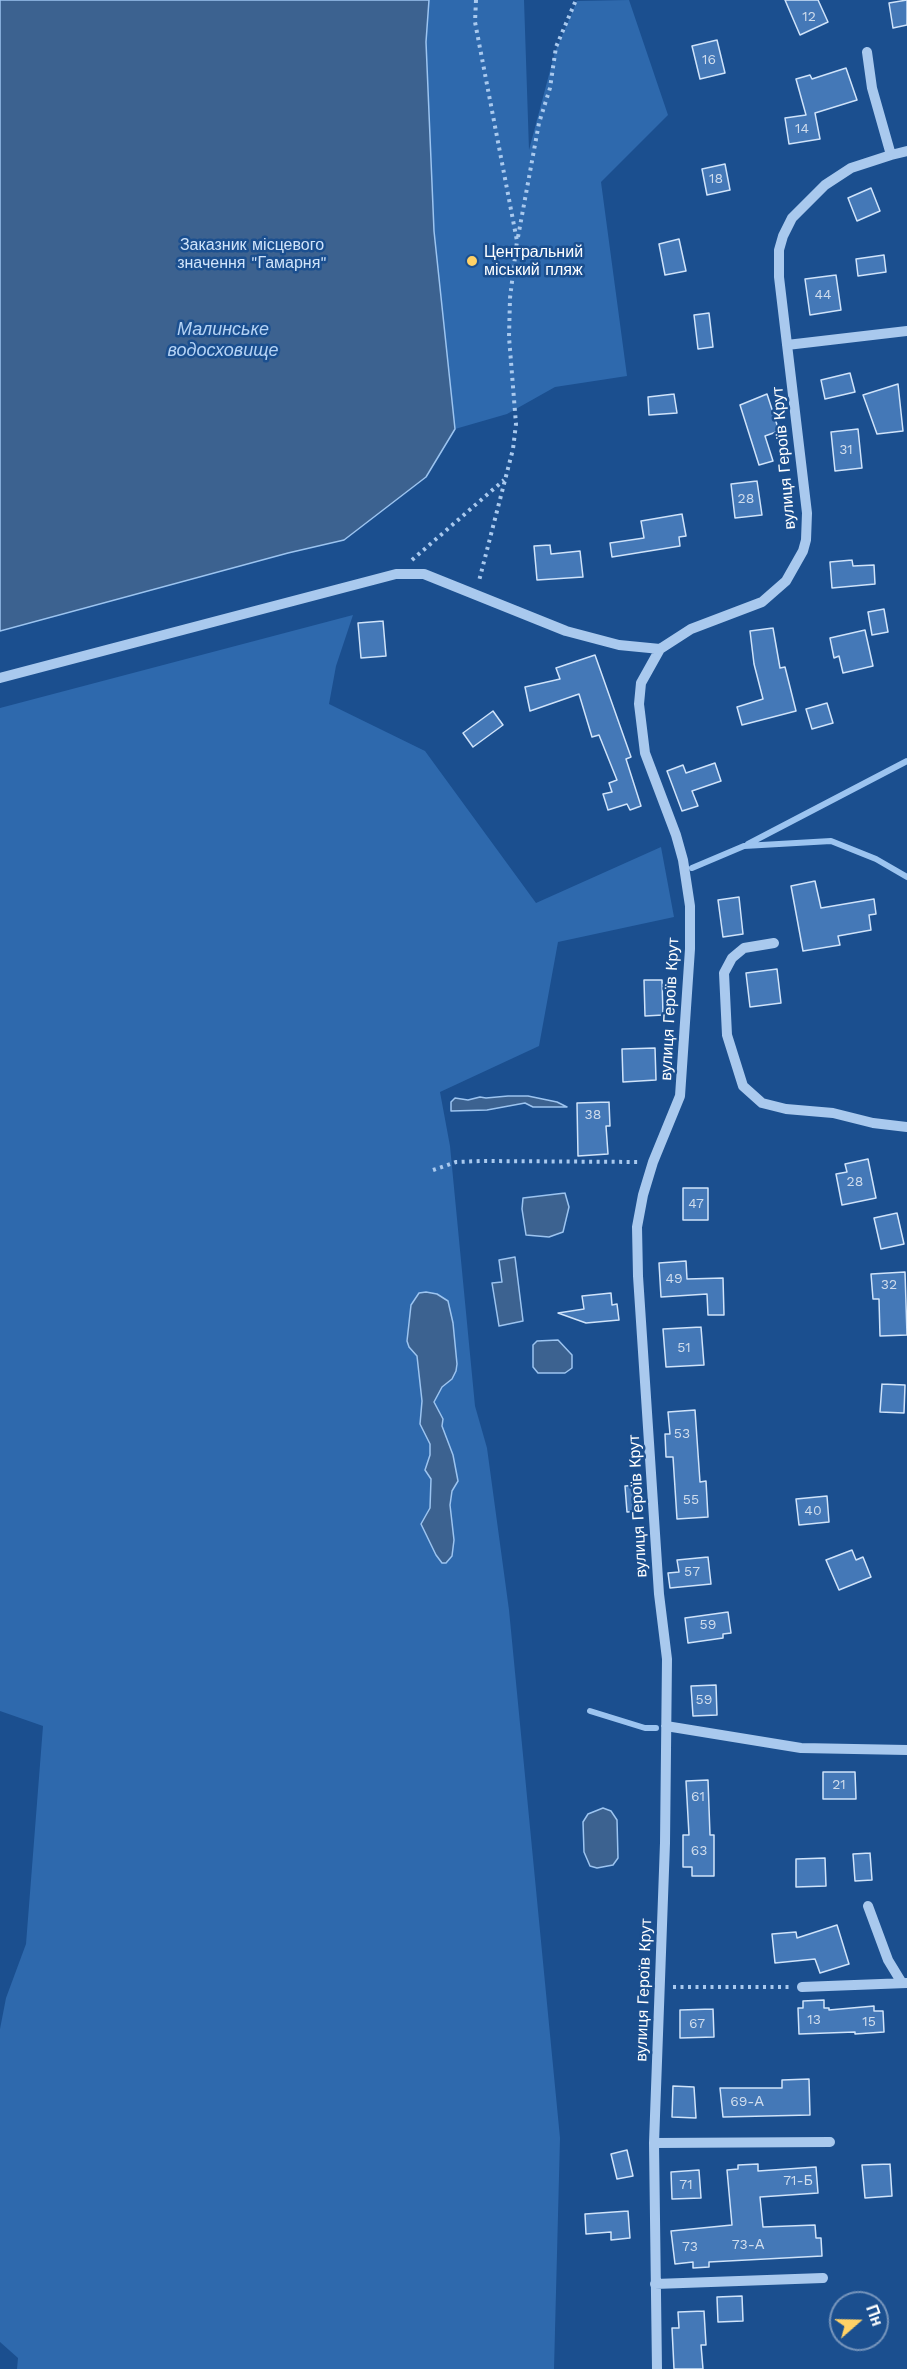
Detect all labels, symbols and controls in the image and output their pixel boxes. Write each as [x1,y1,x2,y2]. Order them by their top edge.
house number: 12 [802,9,816,25]
house number: 16 [702,52,716,68]
house number: 14 [795,121,809,137]
house number: 18 [709,171,723,187]
park label: Заказник місцевого значення "Гамарня" [177,235,327,273]
place label: Центральний міський пляж [484,242,583,280]
marker: Центральний міський пляж [465,254,479,268]
house number: 44 [814,287,832,303]
water label: Малинське водосховище [167,319,279,362]
street label: вулиця Героїв Крут [768,386,800,530]
house number: 31 [839,442,853,458]
house number: 28 [738,491,754,507]
street label: вулиця Героїв Крут [657,937,683,1081]
house number: 38 [585,1107,601,1123]
house number: 28 [847,1174,863,1190]
house number: 47 [688,1196,704,1212]
house number: 49 [665,1271,683,1287]
house number: 32 [881,1277,897,1293]
house number: 51 [677,1340,691,1356]
house number: 53 [674,1426,690,1442]
street label: вулиця Героїв Крут [625,1434,651,1578]
house number: 55 [683,1492,699,1508]
house number: 40 [804,1503,822,1519]
house number: 57 [684,1564,700,1580]
house number: 59 [700,1617,716,1633]
house number: 59 [696,1692,712,1708]
house number: 21 [832,1777,846,1793]
house number: 61 [691,1789,705,1805]
house number: 63 [691,1843,707,1859]
street label: вулиця Героїв Крут [632,1918,656,2062]
house number: 13 [807,2012,821,2028]
house number: 15 [862,2014,876,2030]
house number: 67 [689,2016,705,2032]
house number: 69-А [730,2094,764,2110]
house number: 71-Б [783,2173,813,2189]
house number: 71 [679,2177,693,2193]
house number: 73-А [732,2237,764,2253]
house number: 73 [682,2239,698,2255]
north arrow [829,2291,889,2351]
text: Пн [862,2302,887,2329]

